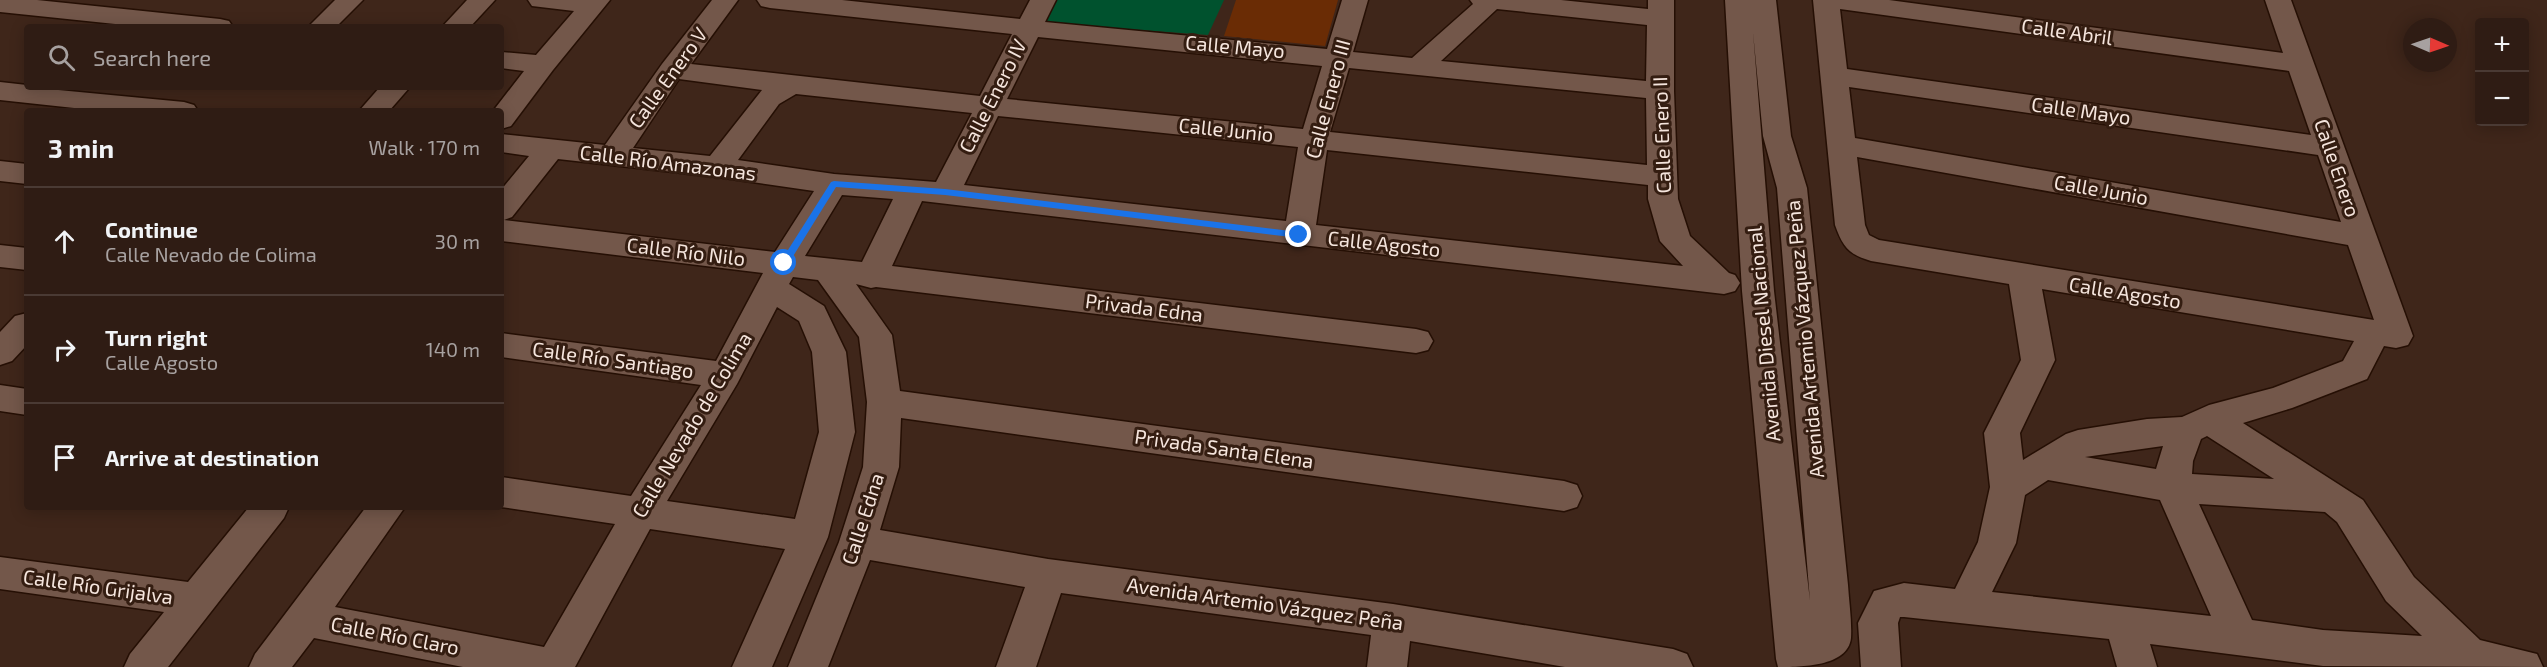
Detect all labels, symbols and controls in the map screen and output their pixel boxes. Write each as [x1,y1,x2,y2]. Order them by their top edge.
street label: Calle Abril [2020,13,2114,49]
north arrow [2403,18,2457,72]
map controls [2475,18,2529,126]
button: + [2475,18,2529,72]
street label: Calle Enero V [623,23,712,132]
search box [24,24,504,90]
street label: Calle Mayo [1184,30,1286,62]
street label: Calle Enero IV [953,35,1031,156]
street label: Calle Enero III [1300,37,1354,161]
icon: search [45,41,78,74]
text: Search here [93,44,211,70]
button: − [2475,72,2529,126]
street label: Calle Enero II [1647,76,1675,194]
street label: Calle Mayo [2030,91,2132,129]
street label: Calle Junio [1178,112,1275,146]
street label: Calle Enero [2310,115,2366,220]
text: 3 min [48,132,114,163]
text: Walk · 170 m [369,135,480,159]
street label: Calle Río Amazonas [579,139,758,185]
street label: Calle Junio [2052,169,2150,209]
street label: Avenida Artemio Vázquez Peña [1780,199,1828,479]
text: Continue [105,216,198,242]
route end [1285,221,1311,247]
icon: ahead [48,225,81,258]
street label: Calle Agosto [1327,225,1442,261]
street label: Avenida Diesel Nacional [1742,225,1784,443]
text: 30 m [435,229,480,253]
street label: Calle Río Nilo [626,232,747,270]
text: Calle Nevado de Colima [105,242,317,266]
route start [770,249,796,275]
street label: Calle Agosto [2067,271,2183,313]
street label: Privada Edna [1084,288,1204,326]
text: Turn right [105,324,207,350]
street label: Calle Nevado de Colima [626,328,756,521]
icon: right [48,333,81,366]
street label: Calle Río Santiago [531,336,695,382]
text: 140 m [426,337,480,361]
text: Calle Agosto [105,350,218,374]
street label: Privada Santa Elena [1133,424,1315,472]
icon: arrive [48,441,81,474]
text: Arrive at destination [105,444,319,470]
street label: Calle Edna [836,470,888,567]
street label: Calle Río Grijalva [22,564,175,608]
street label: Avenida Artemio Vázquez Peña [1125,572,1405,634]
street label: Calle Río Claro [329,611,461,659]

